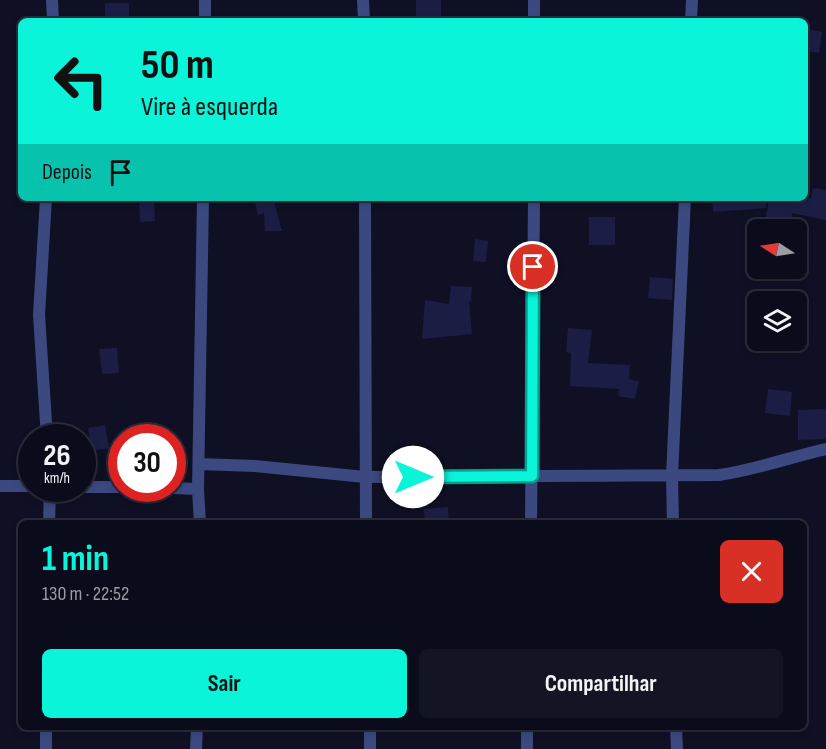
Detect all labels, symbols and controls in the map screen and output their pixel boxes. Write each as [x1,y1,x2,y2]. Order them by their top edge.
text: 50 m [141,40,214,91]
icon: left [42,42,120,120]
text: Vire à esquerda [141,91,278,123]
icon: arrive [104,156,137,189]
text: Depois [42,159,92,186]
north arrow [747,219,807,279]
map controls [747,219,807,351]
pin [507,241,558,292]
icon: arrive [516,250,549,283]
button: layers [747,291,807,351]
speed limit sign: 30 [108,424,186,502]
text: 26 [43,438,71,474]
position arrow [381,445,445,509]
text: km/h [44,469,70,488]
text: 1 min [42,538,109,581]
button: close [720,540,783,603]
text: 130 m · 22:52 [42,582,129,606]
button: Sair [42,649,407,718]
button: Compartilhar [419,649,783,718]

